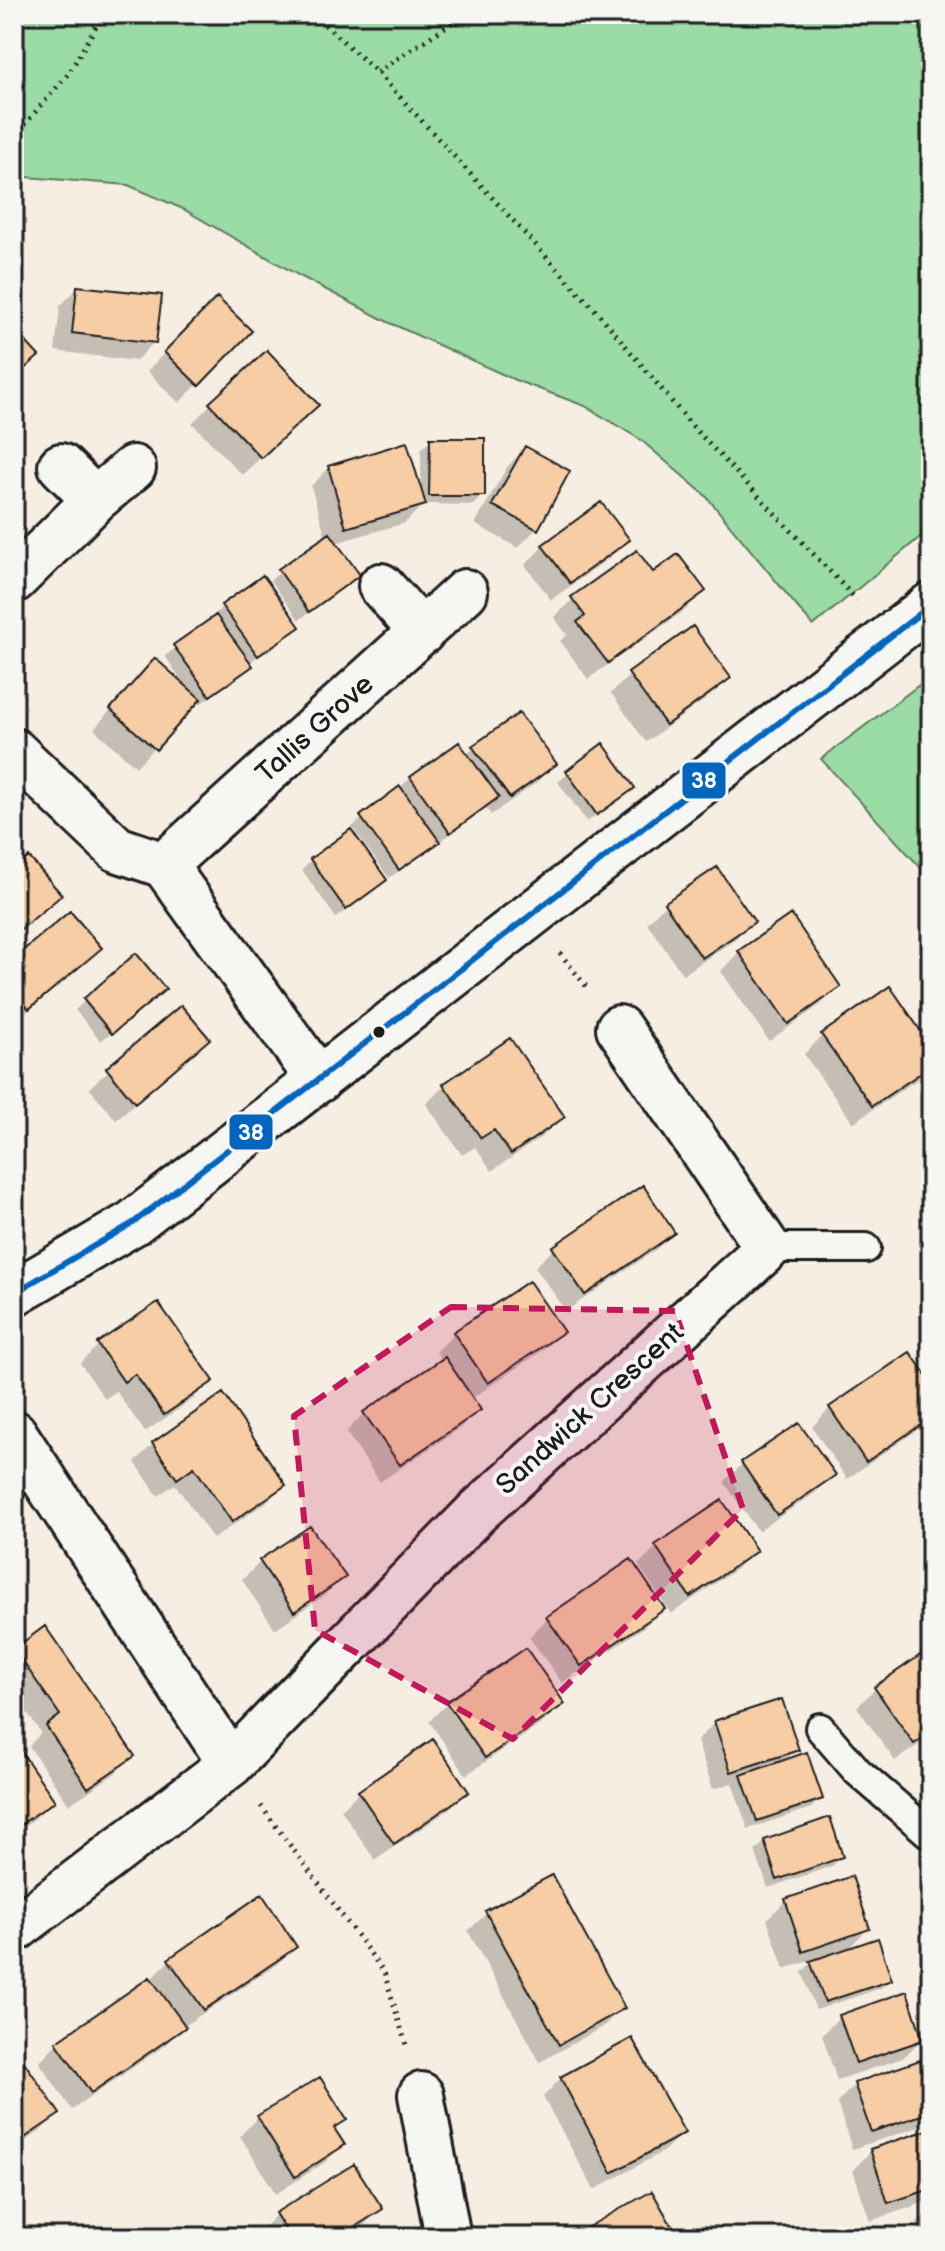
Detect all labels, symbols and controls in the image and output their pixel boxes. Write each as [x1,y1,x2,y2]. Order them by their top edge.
street label: Tallis Grove [250,668,380,790]
line badge: 38 [681,761,727,800]
text: 38 [691,768,717,795]
unlabelled marker [371,1024,387,1040]
line badge: 38 [228,1113,274,1151]
text: 38 [238,1120,264,1147]
street label: Sandwick Crescent [489,1316,691,1502]

